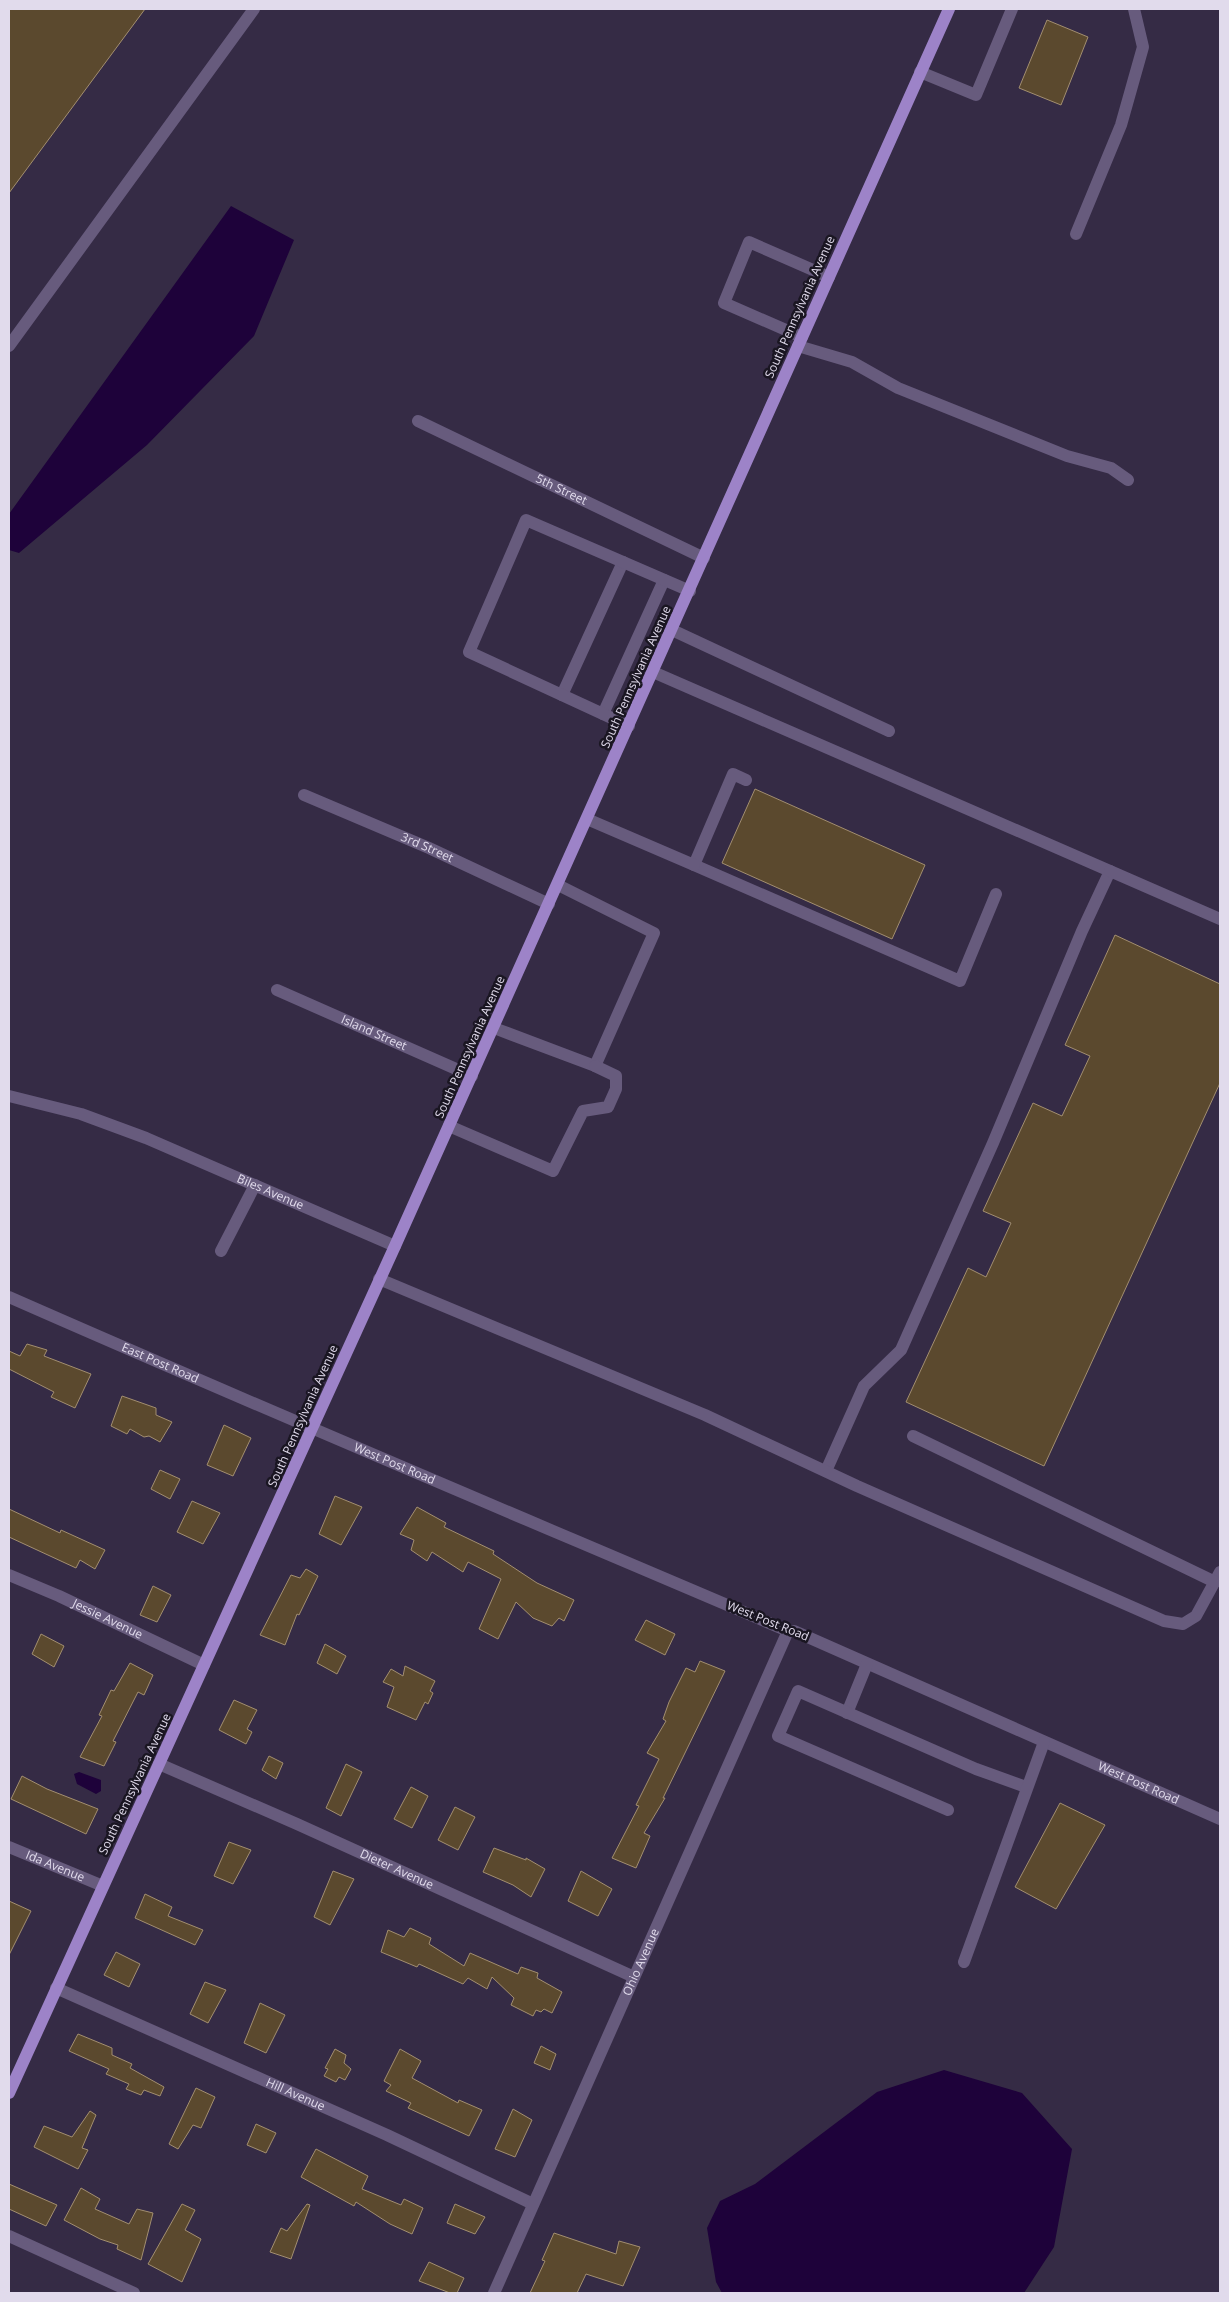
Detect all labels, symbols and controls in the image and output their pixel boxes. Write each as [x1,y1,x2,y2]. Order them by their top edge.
street label: South Pennsylvania Avenue [760,233,839,381]
street label: 5th Street [533,470,590,509]
street label: South Pennsylvania Avenue [596,603,675,751]
street label: 3rd Street [399,828,456,866]
street label: South Pennsylvania Avenue [430,973,509,1121]
street label: Island Street [339,1010,410,1054]
street label: Biles Avenue [234,1169,307,1214]
street label: East Post Road [119,1338,202,1387]
street label: South Pennsylvania Avenue [263,1342,342,1490]
street label: West Post Road [351,1438,438,1488]
street label: Jessie Avenue [69,1594,146,1643]
street label: West Post Road [725,1596,812,1645]
street label: South Pennsylvania Avenue [94,1710,175,1857]
street label: West Post Road [1095,1757,1182,1808]
street label: Dieter Avenue [357,1845,437,1893]
street label: Ida Avenue [23,1846,88,1886]
street label: Ohio Avenue [618,1925,663,1998]
street label: Hill Avenue [263,2073,328,2115]

